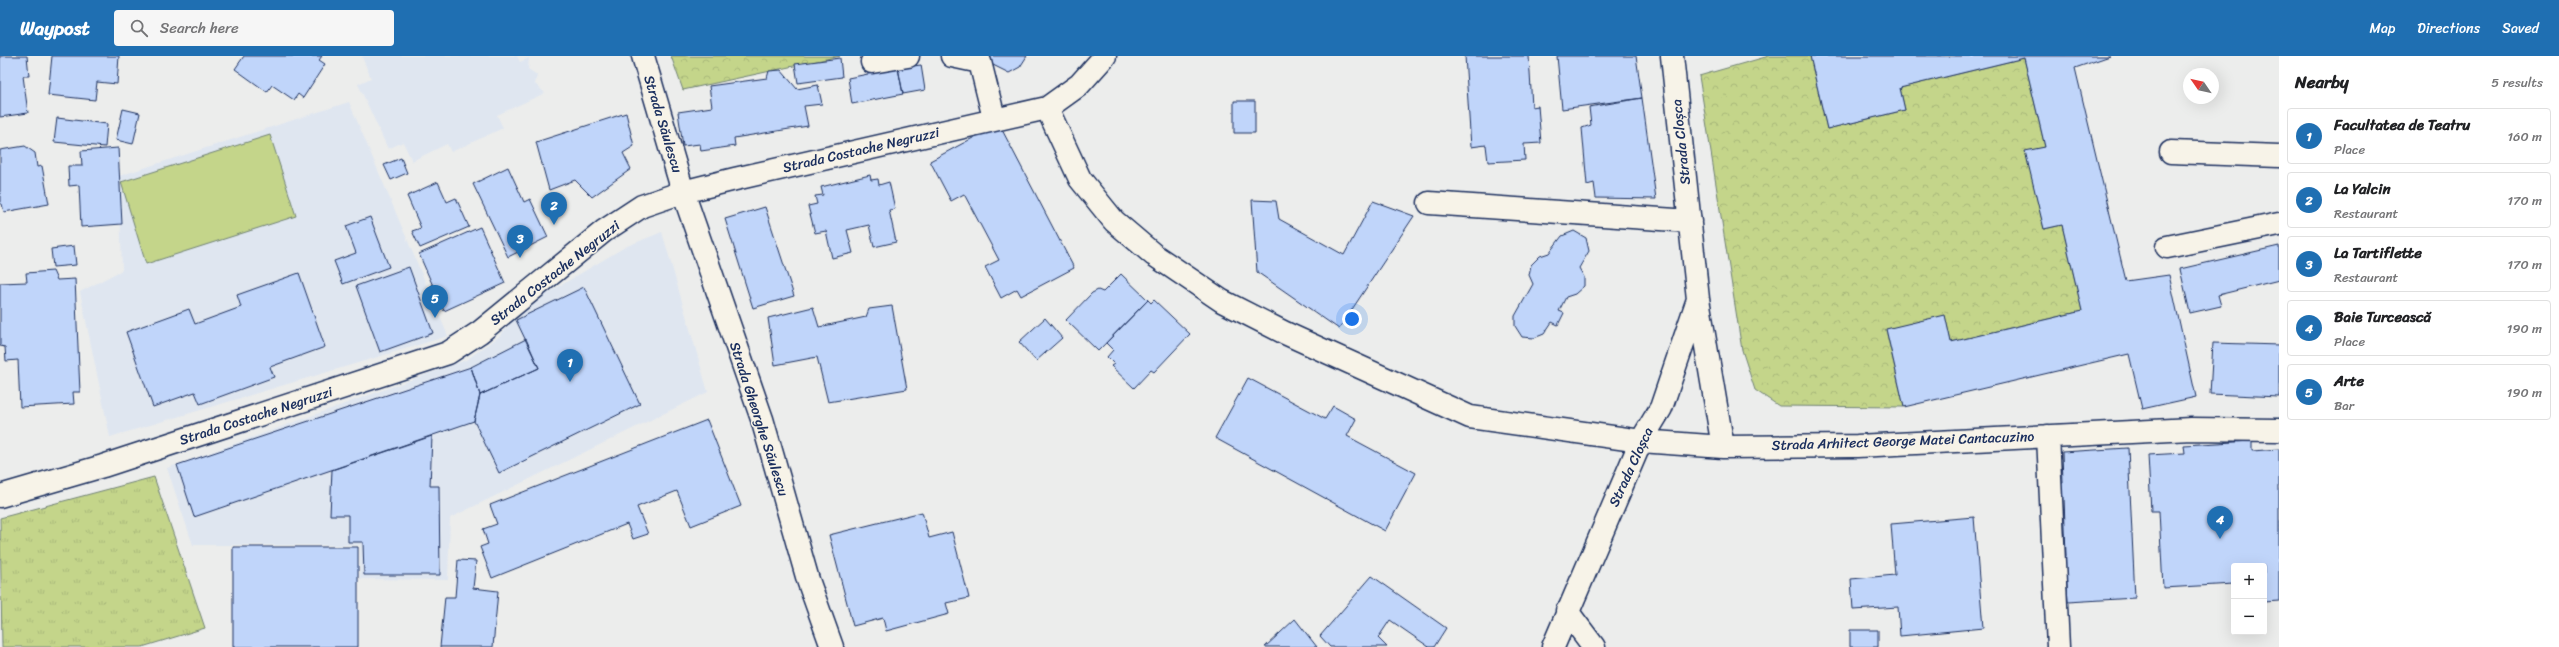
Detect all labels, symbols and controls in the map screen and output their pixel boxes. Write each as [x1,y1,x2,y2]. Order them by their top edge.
search box [114,10,394,46]
text: Waypost [20,12,90,45]
text: Search here [160,15,239,41]
text: Map [2369,16,2395,41]
text: Directions [2417,16,2480,41]
text: Saved [2502,16,2539,41]
icon: search [128,17,150,39]
text: Nearby [2295,67,2349,97]
north arrow [2183,68,2219,104]
text: 5 results [2491,71,2543,94]
street label: Strada Săulescu [636,72,690,176]
street label: Strada Cloșca [1664,98,1698,186]
text: Facultatea de Teatru [2334,112,2470,138]
street label: Strada Costache Negruzzi [780,120,943,180]
text: 1 [2306,125,2312,148]
text: 160 m [2507,125,2542,148]
text: Place [2334,138,2365,161]
text: La Yalcin [2334,176,2391,202]
text: 2 [2305,189,2313,212]
text: 170 m [2507,189,2542,212]
pin: 2 [541,192,567,225]
text: Restaurant [2334,202,2398,225]
street label: Strada Costache Negruzzi [484,213,627,332]
pin: 3 [507,225,533,258]
text: La Tartiflette [2334,240,2422,266]
text: 3 [2305,253,2313,276]
text: 170 m [2507,253,2542,276]
text: Restaurant [2334,266,2398,289]
pin: 5 [422,285,448,318]
text: Baie Turcească [2334,304,2431,330]
your location [1342,309,1362,329]
text: 4 [2305,317,2313,340]
text: 190 m [2507,317,2542,340]
text: Place [2334,330,2365,353]
street label: Strada Gheorghe Săulescu [722,338,796,500]
pin: 1 [557,349,583,382]
text: Arte [2334,368,2364,394]
street label: Strada Costache Negruzzi [176,379,337,453]
text: 5 [2305,381,2313,404]
text: 190 m [2507,381,2542,404]
text: Bar [2334,394,2354,417]
street label: Strada Cloșca [1602,423,1660,511]
street label: Strada Arhitect George Matei Cantacuzino [1771,424,2035,458]
pin: 4 [2207,506,2233,539]
map controls [2231,563,2267,635]
button: + [2231,563,2267,599]
button: − [2231,599,2267,635]

